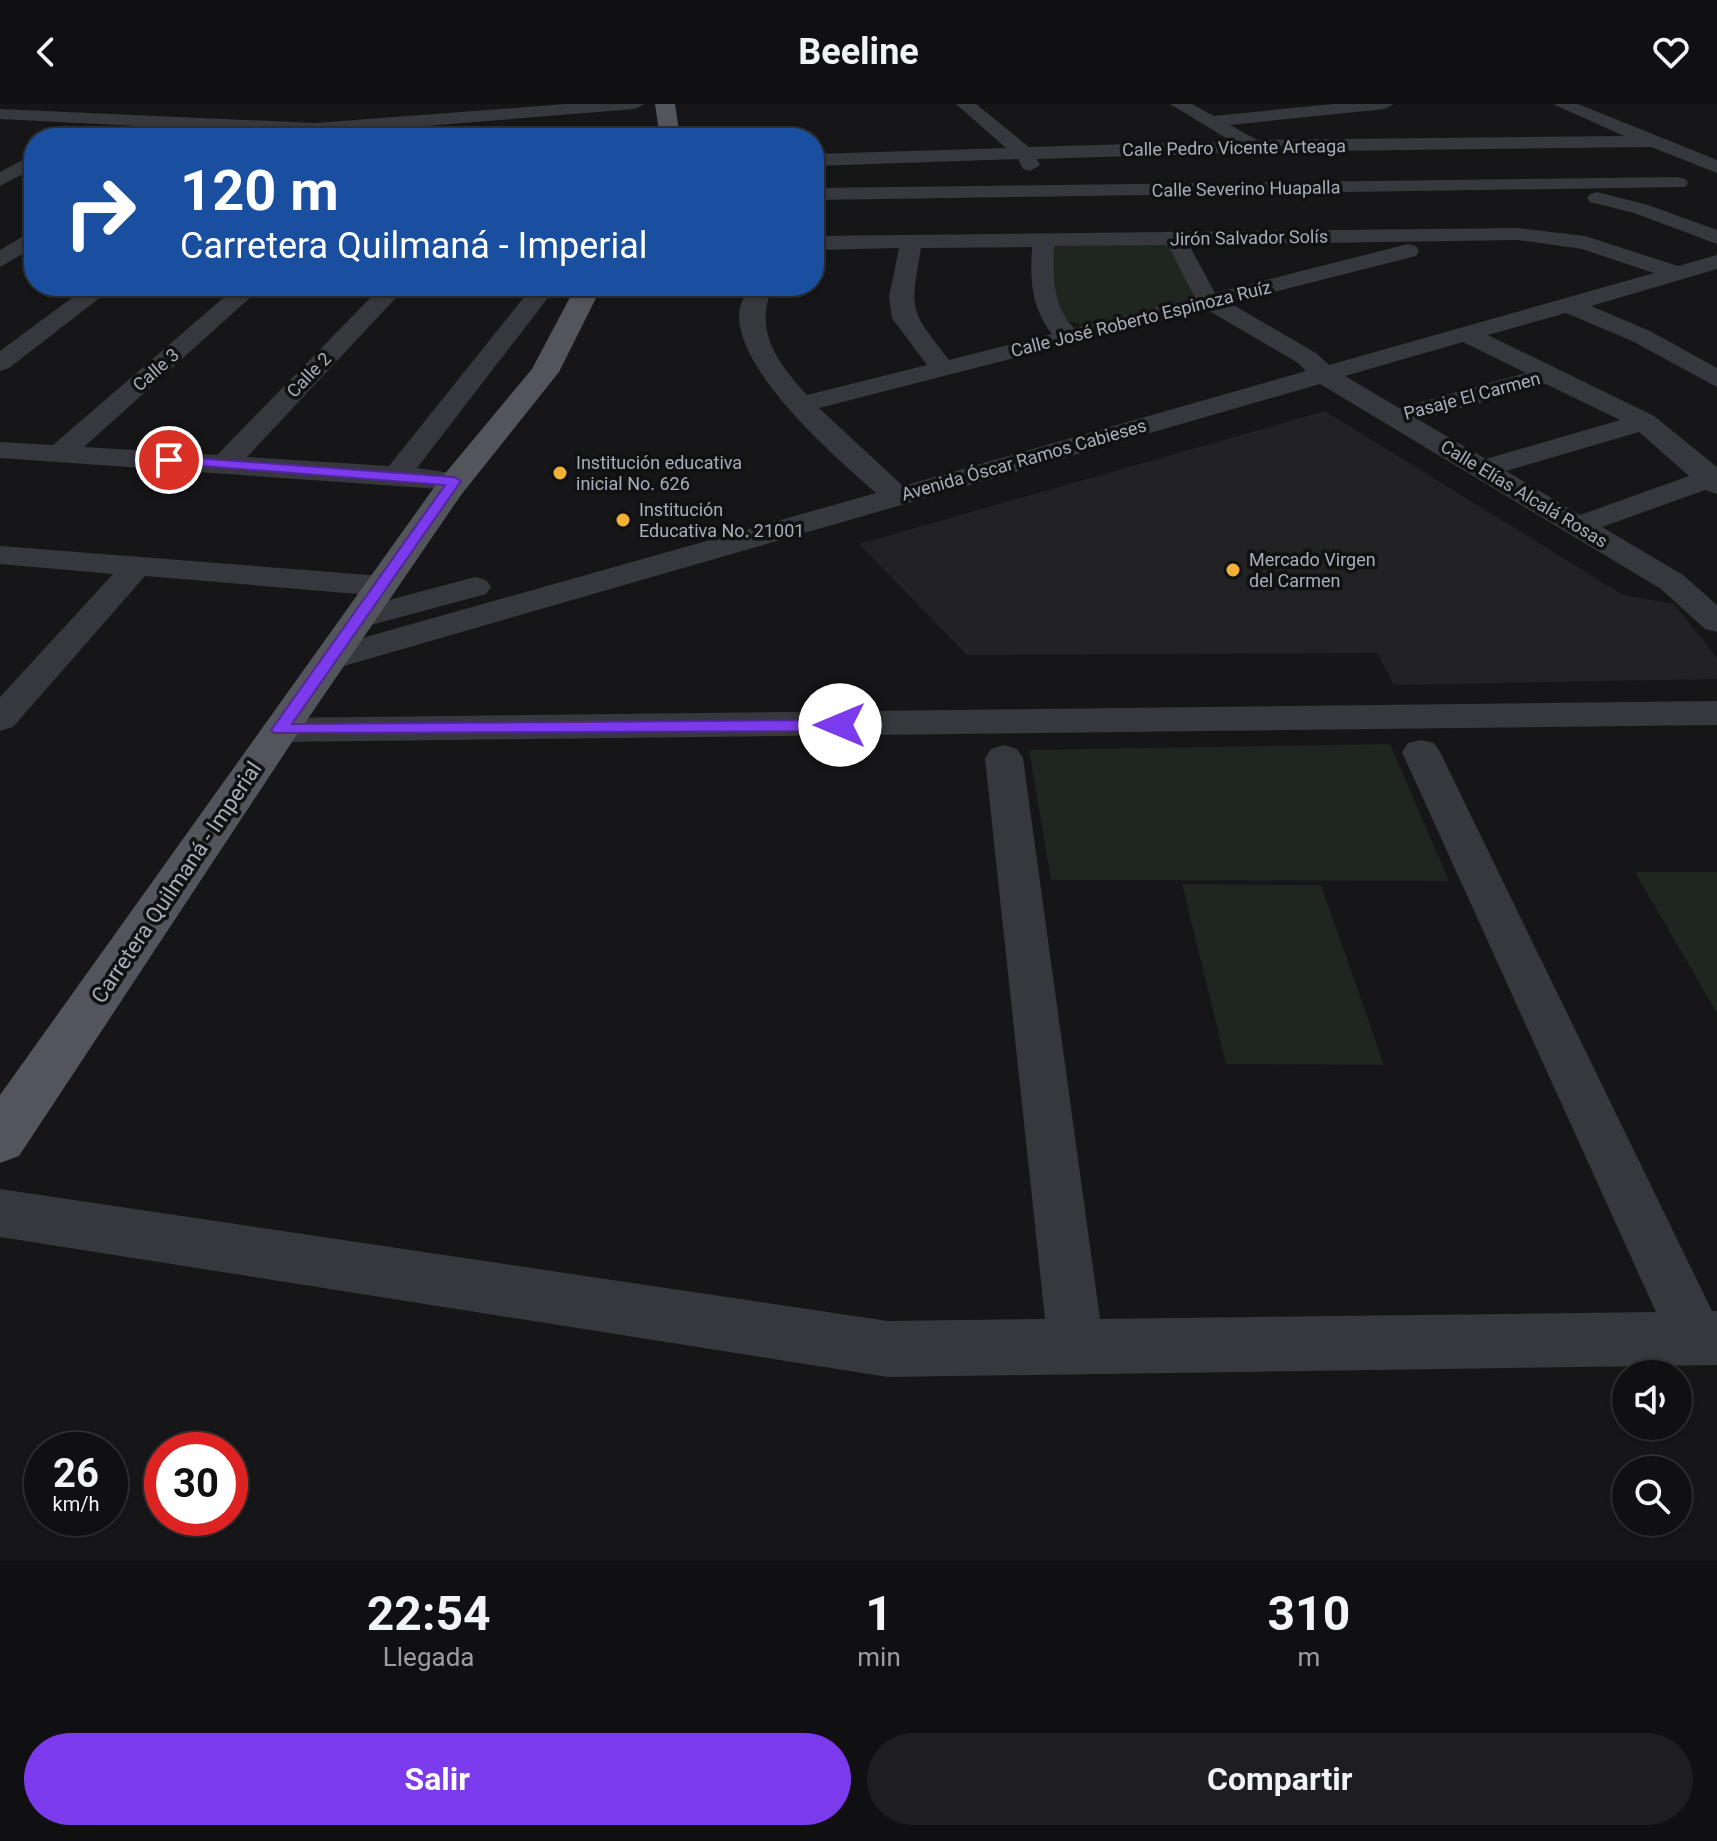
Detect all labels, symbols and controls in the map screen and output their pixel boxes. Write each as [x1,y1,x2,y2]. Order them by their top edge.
icon: back [24,30,68,74]
icon: heart [1649,30,1693,74]
text: Beeline [798,31,919,73]
street label: Calle Pedro Vicente Arteaga [1122,135,1346,160]
text: 120 m [180,158,339,224]
icon: right [48,160,152,264]
street label: Calle Severino Huapalla [1151,176,1341,201]
text: Carretera Quilmaná - Imperial [180,225,648,267]
street label: Jirón Salvador Solís [1170,226,1328,249]
street label: Calle José Roberto Espinoza Ruíz [1009,276,1273,361]
street label: Calle 3 [128,344,183,395]
street label: Calle 2 [282,348,335,402]
street label: Pasaje El Carmen [1401,367,1542,424]
street label: Avenida Óscar Ramos Cabieses [899,414,1149,505]
pin [135,426,203,494]
street label: Calle Elías Alcalá Rosas [1437,435,1611,552]
icon: arrive [147,438,191,482]
place label: Institución educativa inicial No. 626 [576,452,742,494]
marker: Institución educativa inicial No. 626 [551,464,569,482]
place label: Institución Educativa No. 21001 [639,499,804,541]
marker: Institución Educativa No. 21001 [614,511,632,529]
place label: Mercado Virgen del Carmen [1249,549,1376,591]
marker: Mercado Virgen del Carmen [1224,561,1242,579]
position arrow [798,683,882,767]
street label: Carretera Quilmaná - Imperial [86,757,267,1008]
map controls [1612,1360,1692,1536]
button: sound [1612,1360,1692,1440]
speed limit sign: 30 [144,1432,248,1536]
text: 26 [53,1450,99,1497]
button: search [1612,1456,1692,1536]
text: km/h [53,1492,99,1516]
text: 22:54 [367,1585,490,1642]
text: 1 [865,1585,893,1642]
text: 310 [1268,1585,1350,1642]
text: Llegada [383,1642,474,1672]
text: min [857,1642,901,1672]
text: m [1297,1642,1320,1672]
button: Salir [24,1733,851,1825]
button: Compartir [867,1733,1693,1825]

